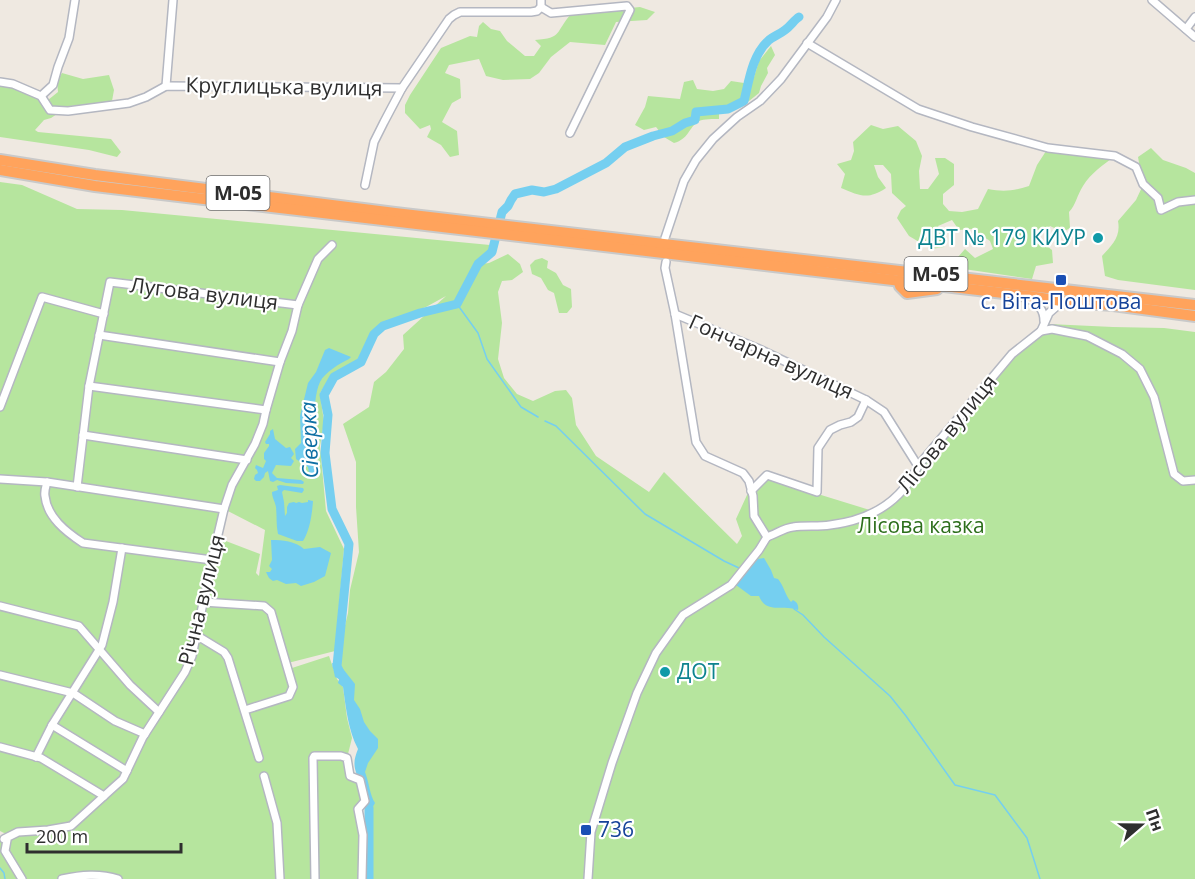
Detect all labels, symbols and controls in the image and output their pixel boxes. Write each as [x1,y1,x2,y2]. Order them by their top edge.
street label: Круглицька вулиця [185,70,383,102]
road number: М-05 [206,176,270,210]
place label: ДВТ № 179 КИУР [918,223,1086,251]
marker: ДВТ № 179 КИУР [1091,231,1105,245]
road number: М-05 [904,257,968,291]
street label: Лугова вулиця [129,270,280,316]
marker: с. Віта-Поштова [1054,273,1068,287]
place label: с. Віта-Поштова [980,287,1142,315]
street label: Гончарна вулиця [685,307,858,405]
street label: Лісова вулиця [890,368,1003,498]
water label: Сіверка [292,401,324,479]
park label: Лісова казка [857,511,985,539]
street label: Річна вулиця [171,531,231,668]
place label: ДОТ [677,657,720,685]
marker: ДОТ [658,665,672,679]
north arrow [1111,795,1171,855]
text: Пн [1141,806,1169,834]
place label: 736 [598,815,634,843]
scale bar [27,816,182,854]
marker: 736 [579,823,593,837]
text: 200 m [36,824,88,848]

